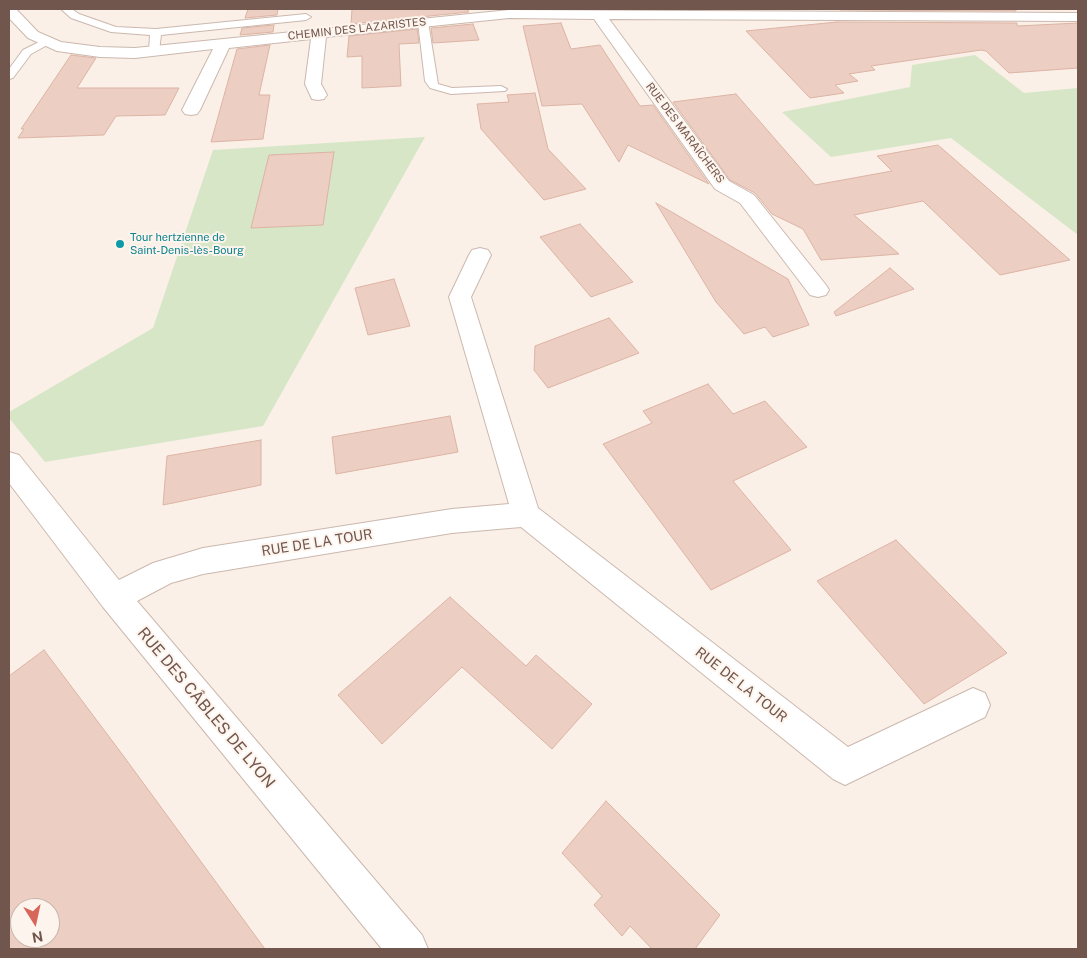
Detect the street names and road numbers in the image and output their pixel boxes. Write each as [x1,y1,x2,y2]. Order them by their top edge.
street label: CHEMIN DES LAZARISTES [287,15,427,43]
street label: RUE DES MARAÎCHERS [643,80,727,186]
street label: RUE DE LA TOUR [260,526,374,560]
street label: RUE DES CÂBLES DE LYON [133,624,279,792]
street label: RUE DE LA TOUR [692,644,790,726]

